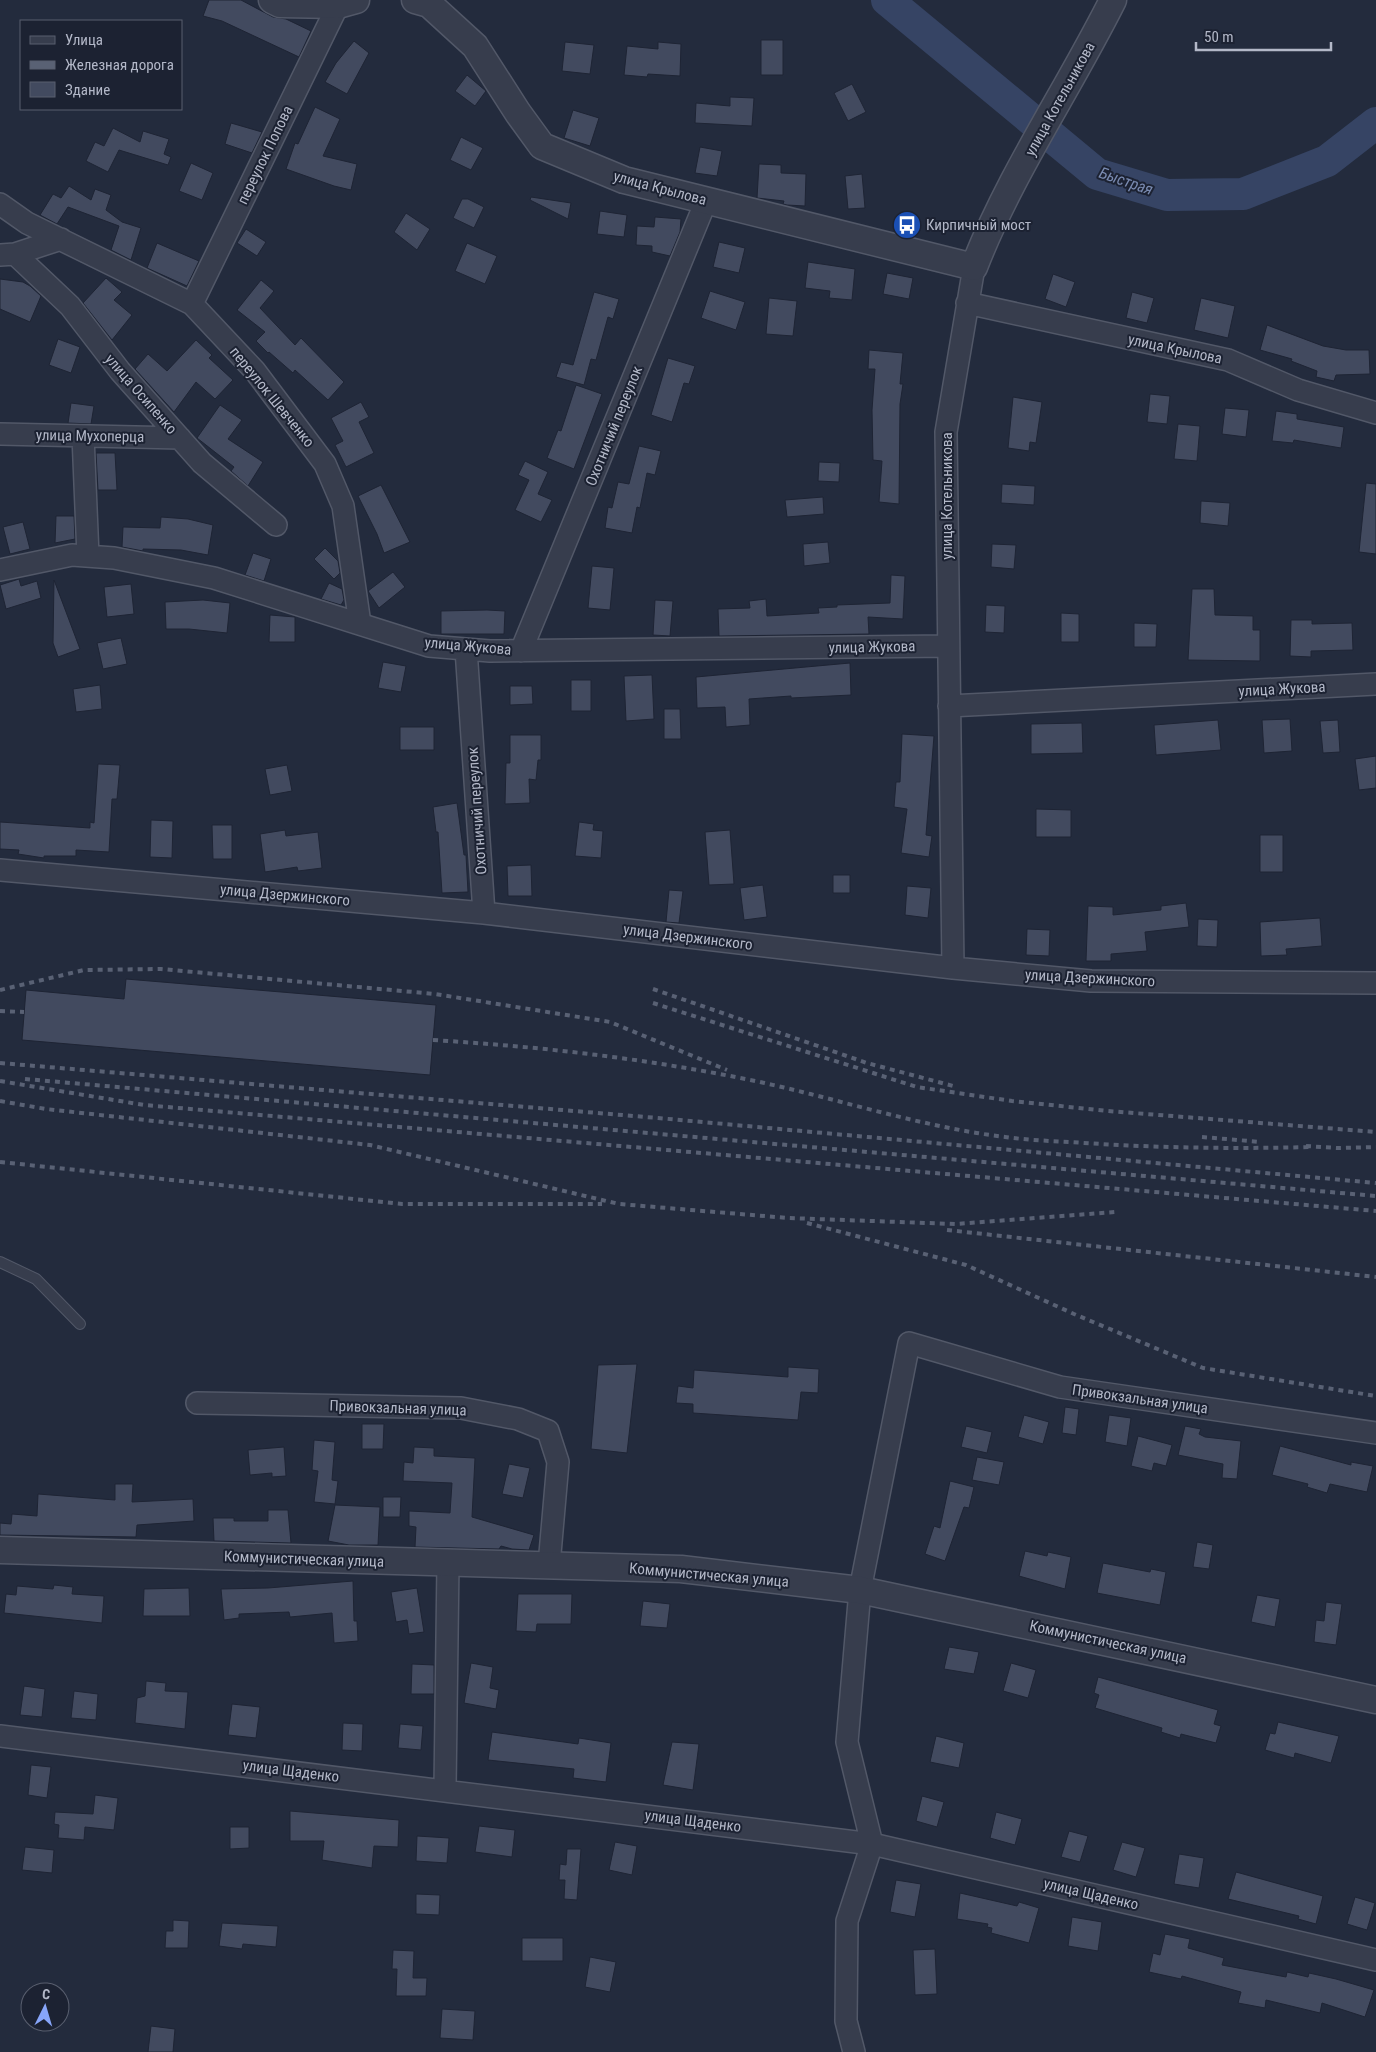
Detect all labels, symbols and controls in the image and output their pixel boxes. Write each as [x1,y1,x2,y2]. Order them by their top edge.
legend [20,20,182,110]
scale bar [1196,20,1331,52]
text: 50 m [1204,28,1234,46]
text: Улица [65,31,103,49]
street label: улица Котельникова [1021,39,1099,159]
text: Железная дорога [65,56,174,74]
text: Здание [65,81,110,99]
street label: переулок Попова [233,103,297,207]
water label: Быстрая [1097,163,1156,199]
street label: улица Крылова [612,167,708,209]
bus stop icon: Кирпичный мост [892,210,922,240]
place label: Кирпичный мост [926,216,1031,234]
street label: улица Крылова [1126,330,1224,368]
street label: переулок Шевченко [226,343,318,451]
street label: улица Осипенко [101,350,181,438]
street label: Охотничий переулок [582,363,646,489]
street label: улица Мухоперца [36,426,144,446]
street label: улица Котельникова [938,432,956,560]
street label: улица Жукова [424,633,512,659]
street label: улица Жукова [828,637,916,657]
street label: улица Жукова [1238,678,1326,700]
street label: Охотничий переулок [464,747,490,875]
street label: улица Дзержинского [219,880,351,910]
street label: улица Дзержинского [622,920,754,954]
street label: улица Дзержинского [1024,966,1156,990]
street label: Привокзальная улица [1071,1381,1209,1417]
street label: Привокзальная улица [329,1397,467,1419]
street label: Коммунистическая улица [224,1547,384,1571]
street label: Коммунистическая улица [628,1559,790,1591]
street label: Коммунистическая улица [1028,1617,1188,1667]
street label: улица Щаденко [242,1756,340,1786]
street label: улица Щаденко [644,1806,742,1836]
street label: улица Щаденко [1042,1874,1140,1914]
north arrow [20,1982,70,2032]
text: С [41,1986,51,2002]

